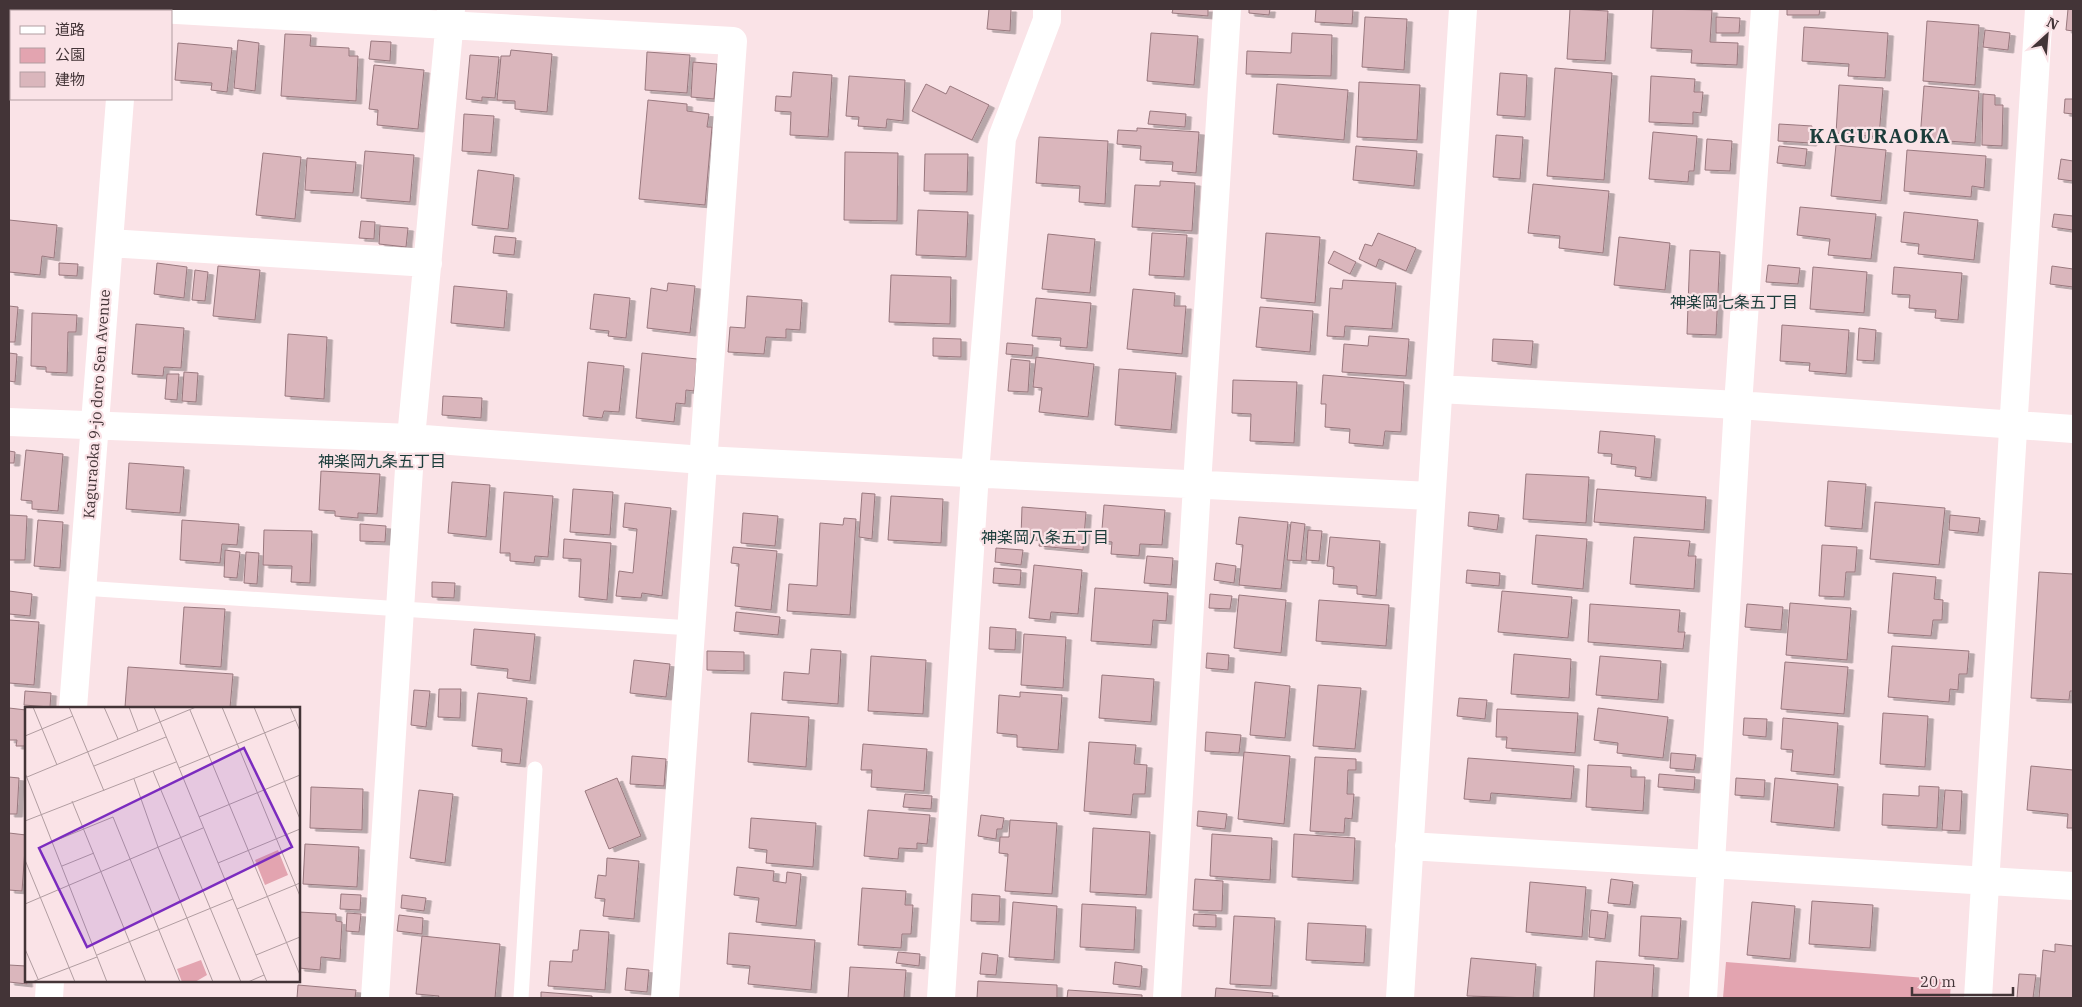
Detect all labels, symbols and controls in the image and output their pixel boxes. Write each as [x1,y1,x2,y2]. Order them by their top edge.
legend [10,10,172,100]
north arrow [2022,10,2072,60]
text: N [2044,13,2062,34]
text: 道路 [55,20,85,39]
text: 公園 [55,45,85,64]
text: 建物 [55,70,85,89]
district label: KAGURAOKA [1809,122,1951,149]
street label: Kaguraoka 9-jo doro Sen Avenue [79,289,114,519]
district label: 神楽岡七条五丁目 [1670,292,1798,312]
district label: 神楽岡九条五丁目 [318,451,446,471]
district label: 神楽岡八条五丁目 [981,527,1109,547]
inset map [25,707,300,982]
scale bar [1912,964,2013,996]
text: 20 m [1920,972,1956,991]

